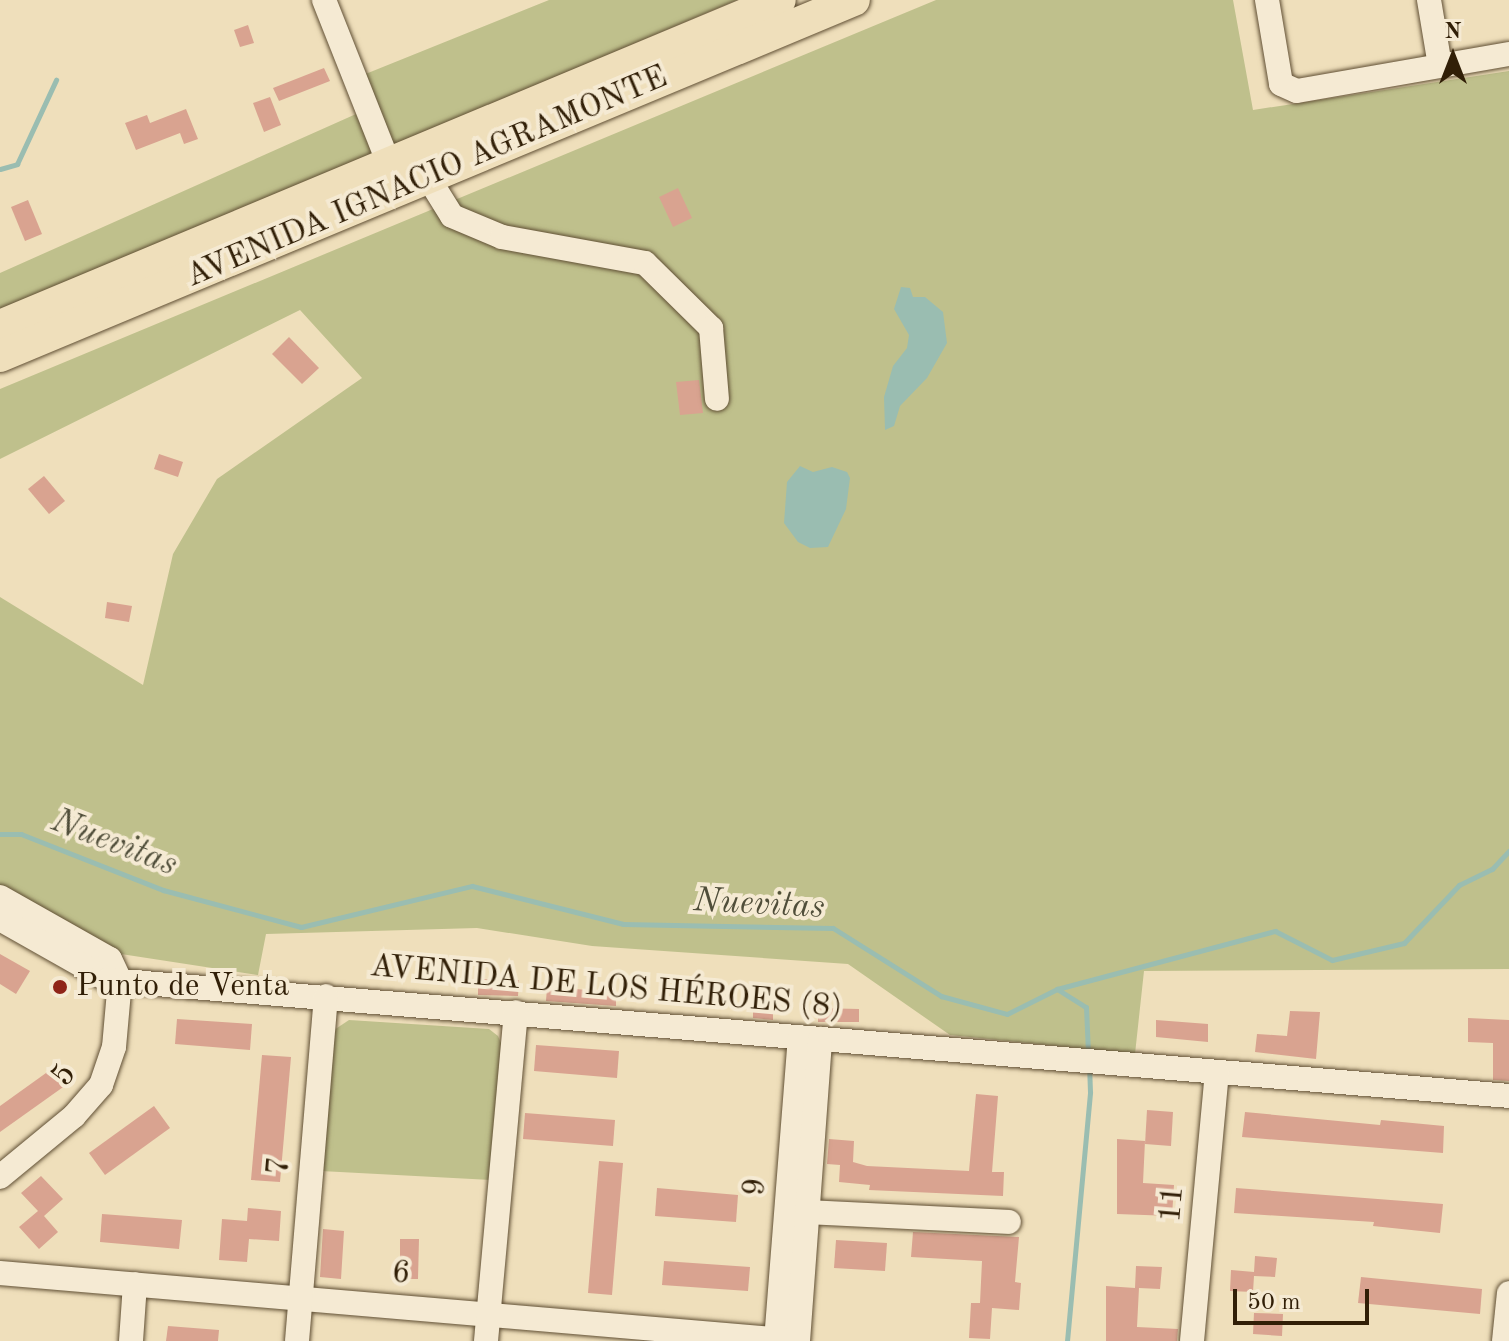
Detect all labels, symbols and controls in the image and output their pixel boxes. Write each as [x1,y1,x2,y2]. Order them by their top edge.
north arrow [1413,16,1493,96]
text: N [1445,21,1461,43]
street label: AVENIDA IGNACIO AGRAMONTE [181,59,673,297]
water label: Nuevitas [46,801,182,887]
water label: Nuevitas [693,881,825,929]
street label: AVENIDA DE LOS HÉROES (8) [368,948,844,1028]
place label: Punto de Venta [76,968,289,1006]
marker: Punto de Venta [51,978,69,996]
street label: 5 [44,1057,86,1095]
street label: 7 [260,1155,300,1177]
street label: 9 [736,1176,776,1198]
street label: 11 [1152,1184,1194,1224]
street label: 6 [390,1254,412,1294]
scale bar [1237,1273,1373,1323]
text: 50 m [1247,1291,1301,1315]

